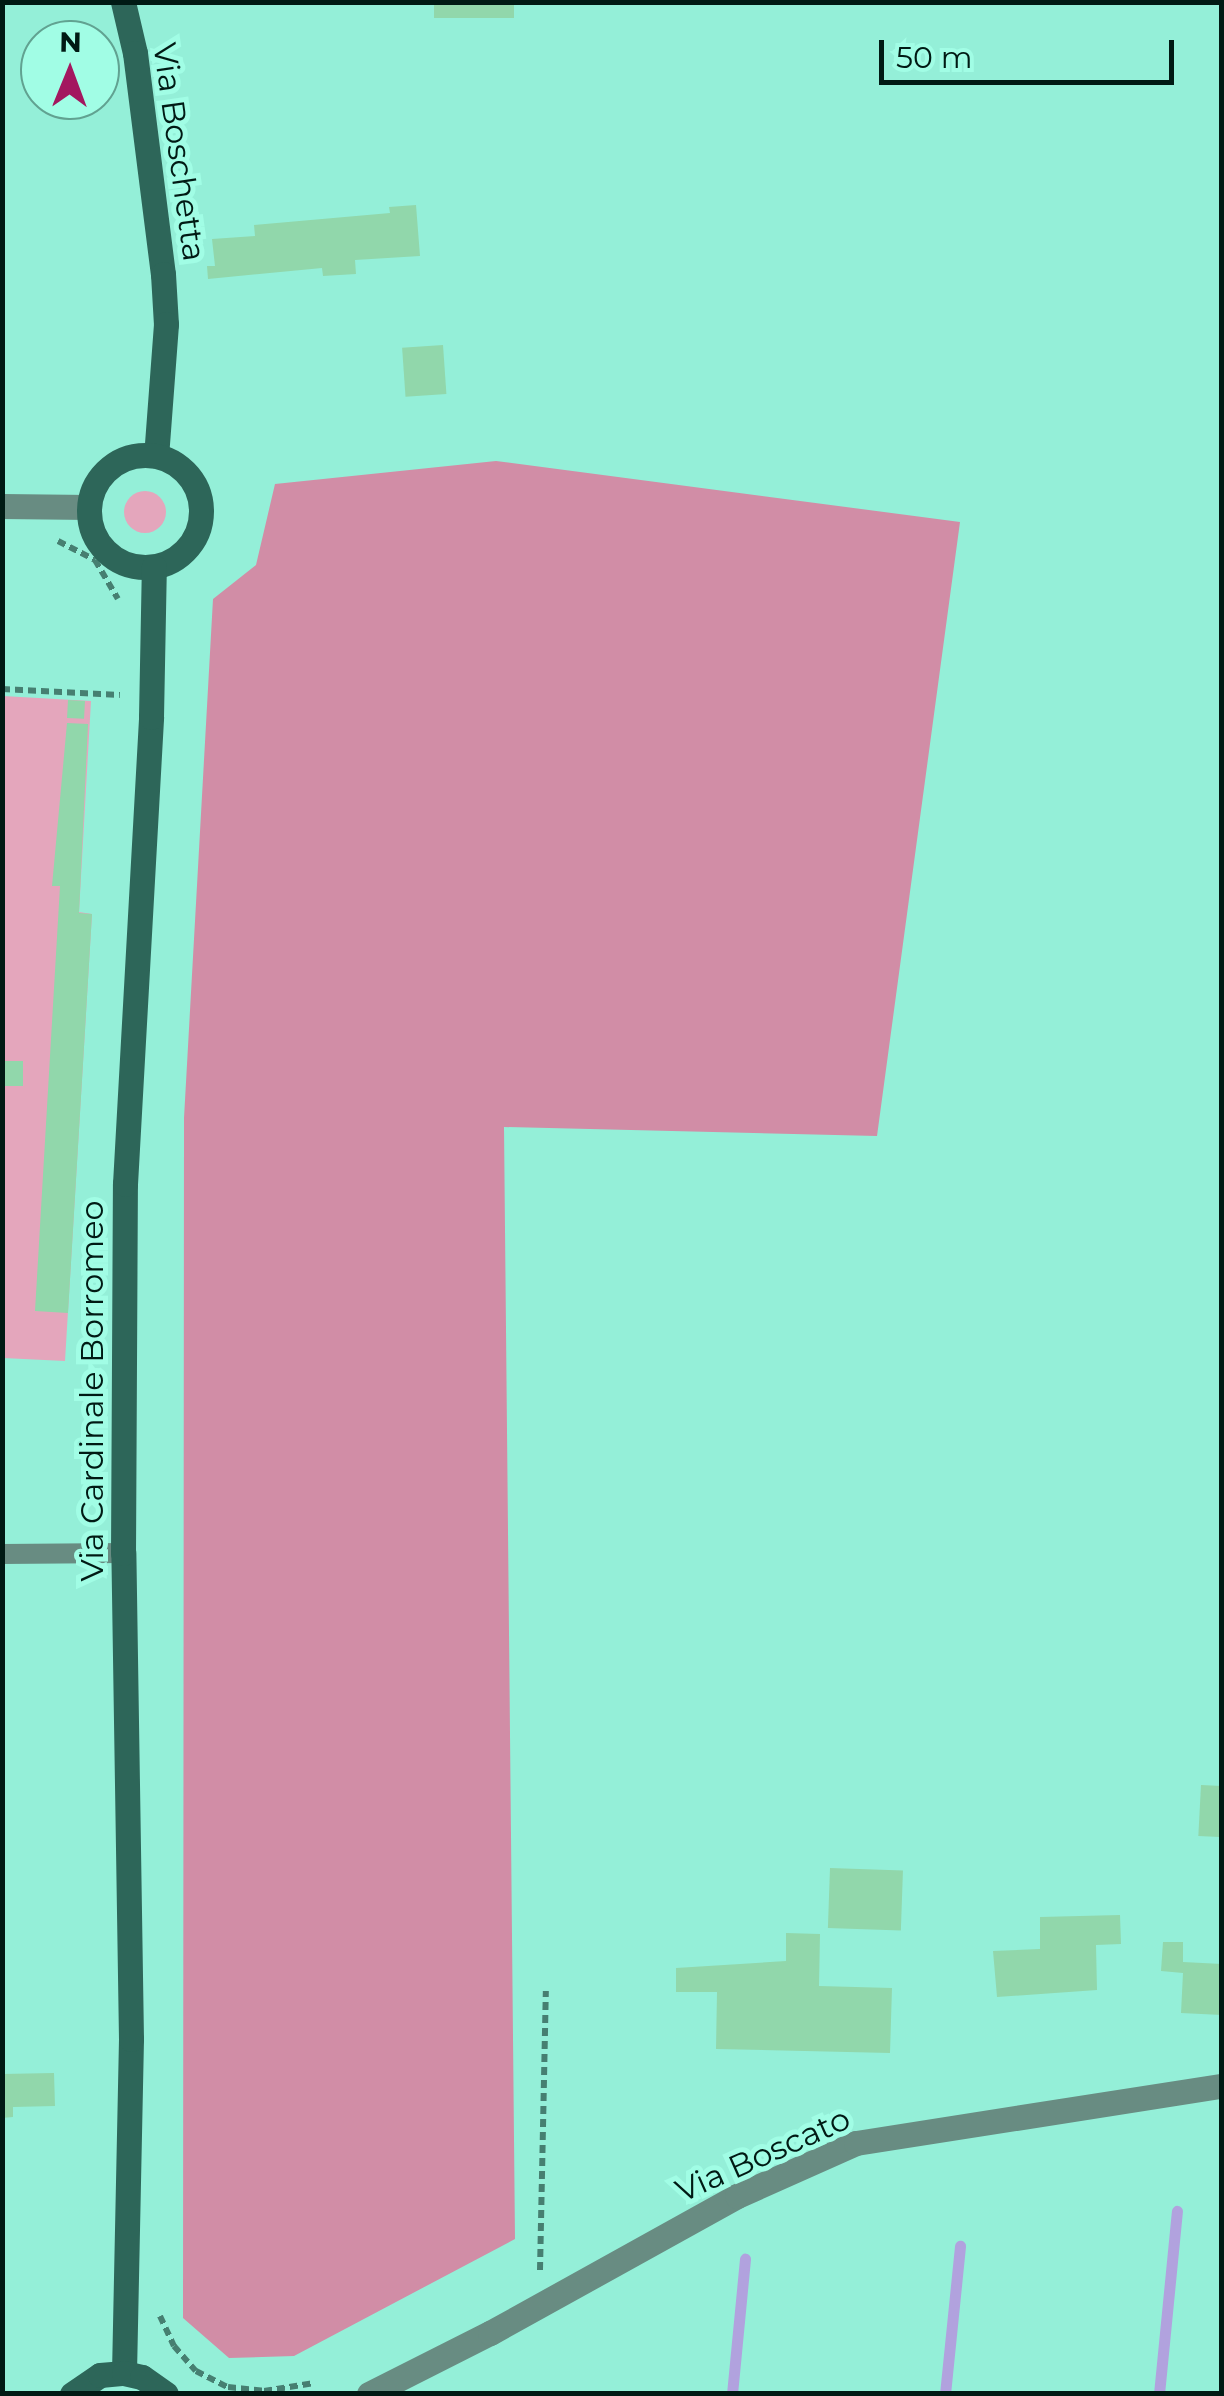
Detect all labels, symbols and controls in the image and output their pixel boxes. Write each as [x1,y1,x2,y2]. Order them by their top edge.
north arrow [20,20,120,120]
scale bar [884,20,1179,82]
text: N [59,25,82,59]
text: 50 m [896,39,973,76]
street label: Via Boschetta [145,40,213,264]
street label: Via Cardinale Borromeo [73,1200,111,1582]
street label: Via Boscato [670,2099,856,2211]

